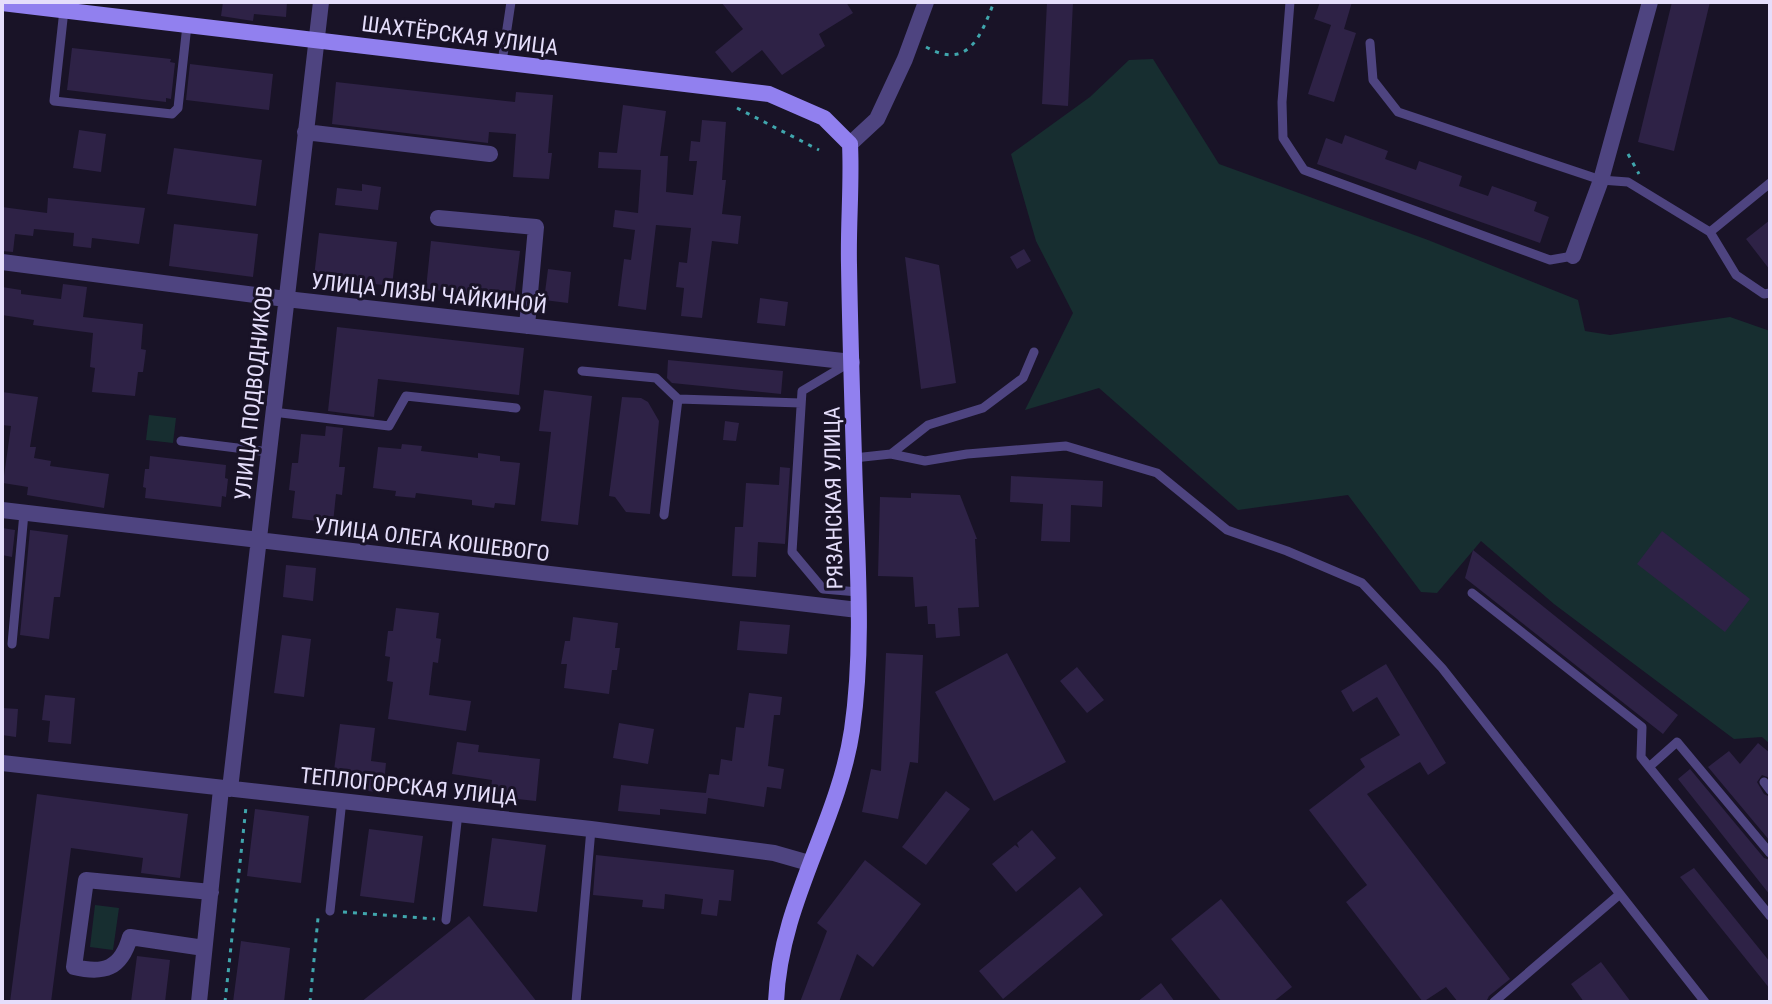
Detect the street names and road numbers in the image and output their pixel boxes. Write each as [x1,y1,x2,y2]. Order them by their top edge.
street label: ШАХТЁРСКАЯ УЛИЦА [360,11,560,60]
street label: УЛИЦА ЛИЗЫ ЧАЙКИНОЙ [310,269,548,318]
street label: УЛИЦА ПОДВОДНИКОВ [230,285,277,502]
street label: РЯЗАНСКАЯ УЛИЦА [819,406,848,590]
street label: УЛИЦА ОЛЕГА КОШЕВОГО [313,513,551,566]
street label: ТЕПЛОГОРСКАЯ УЛИЦА [299,763,519,810]

